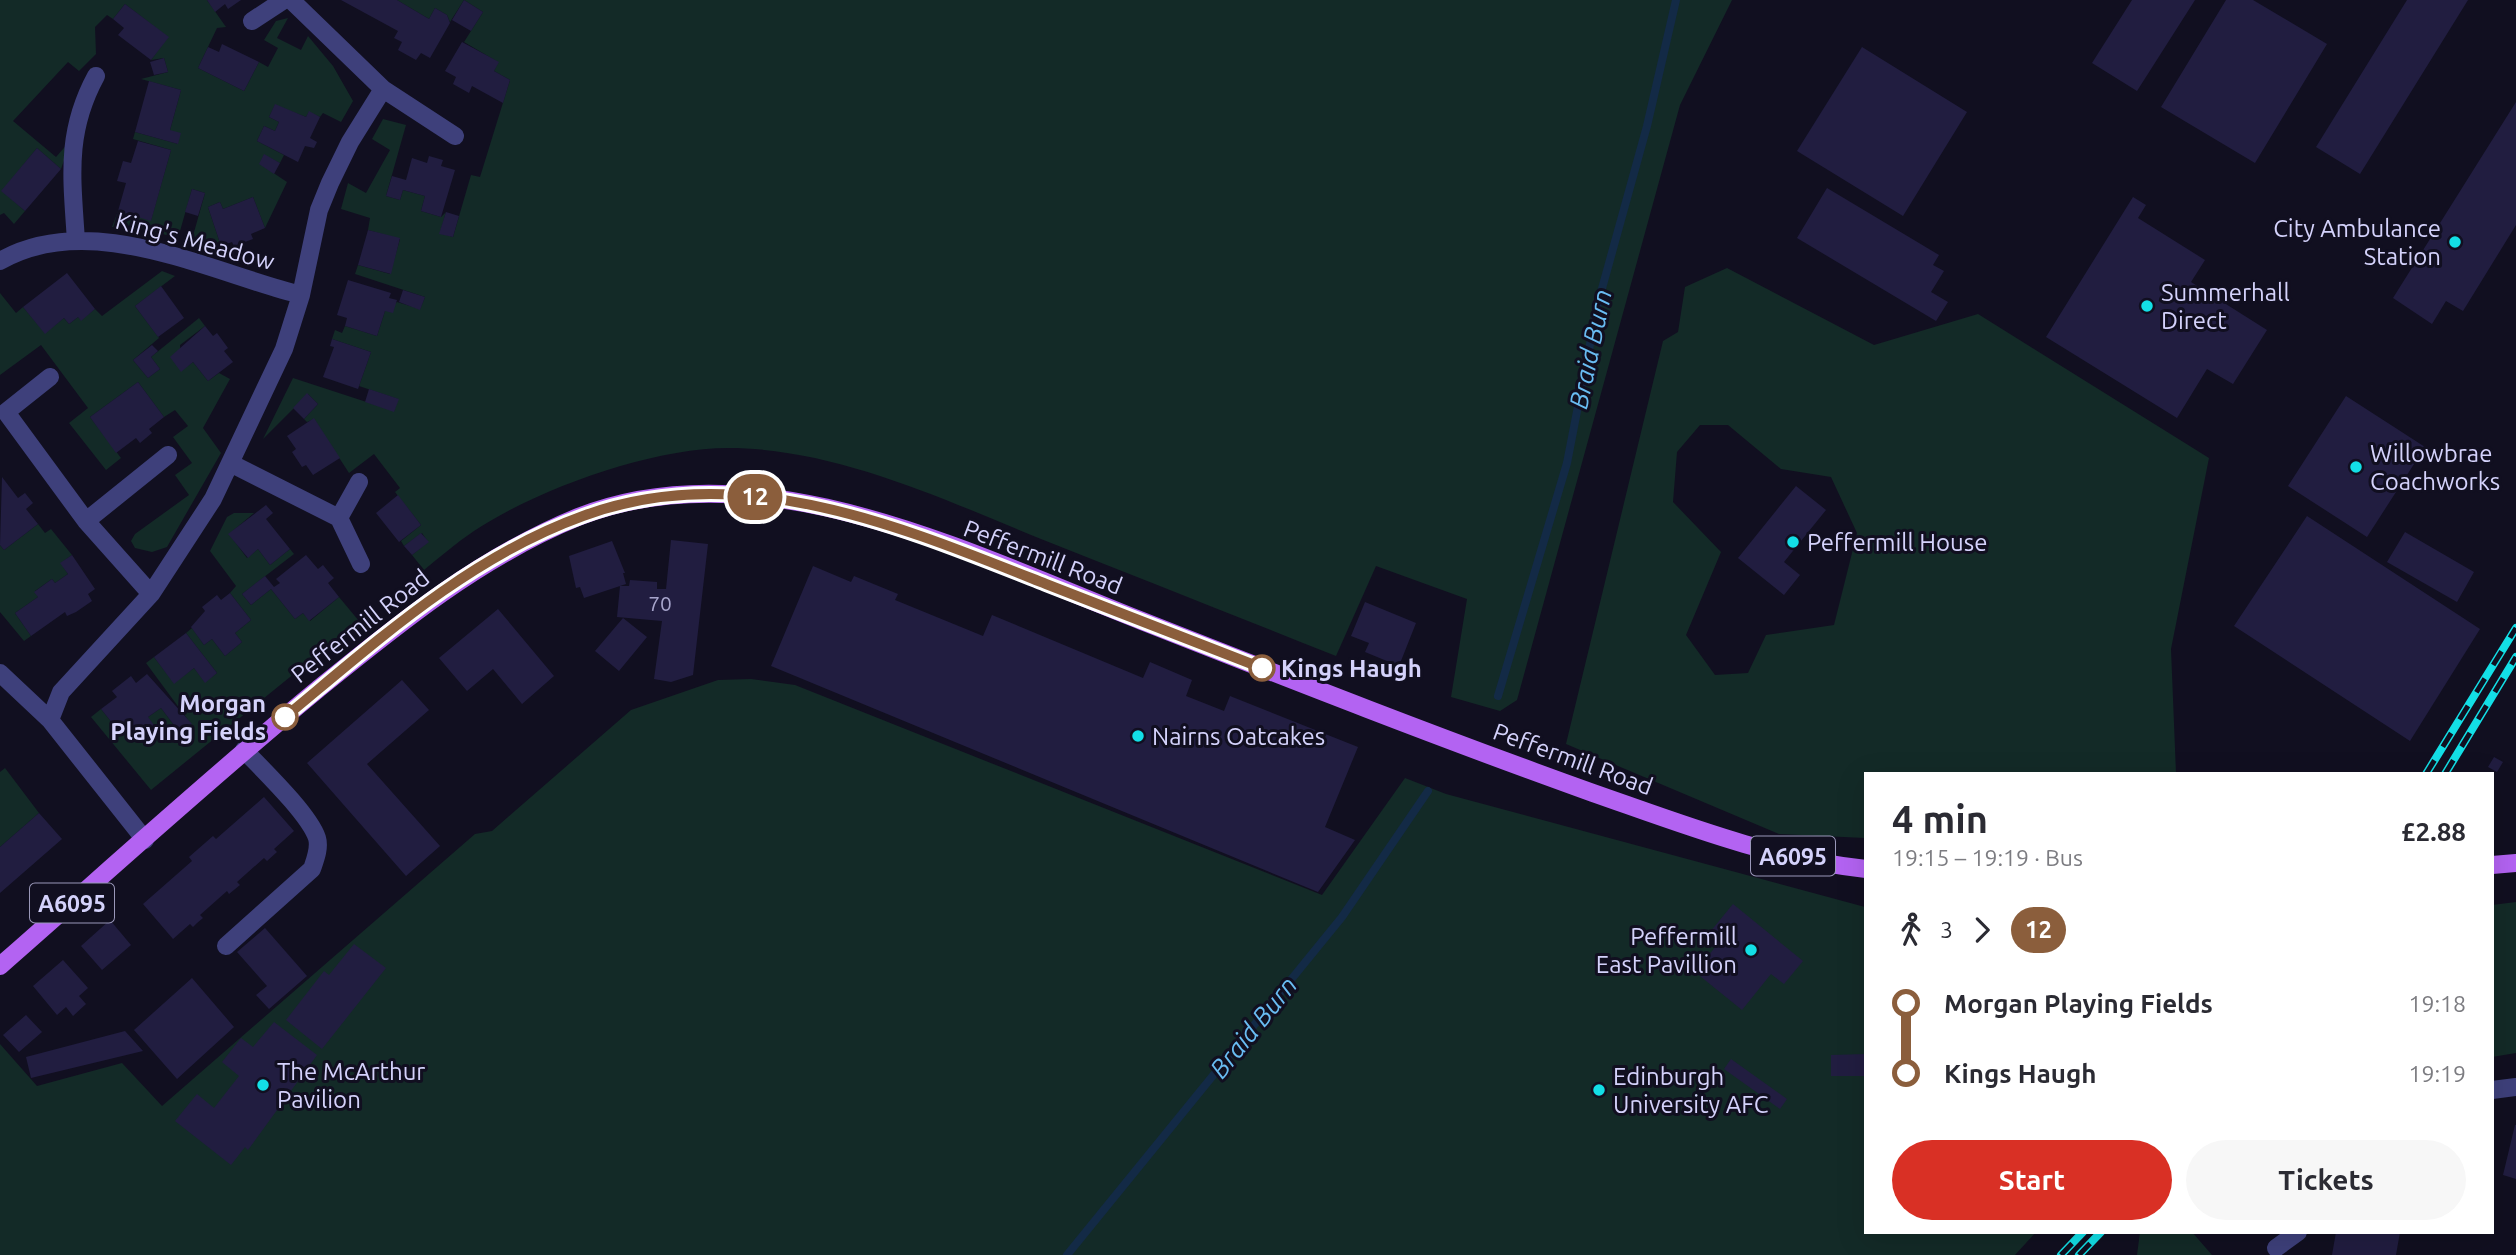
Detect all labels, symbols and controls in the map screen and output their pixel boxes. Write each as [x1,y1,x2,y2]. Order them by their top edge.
street label: King's Meadow [113,207,278,275]
place label: City Ambulance Station [2273,215,2441,270]
marker: City Ambulance Station [2447,234,2463,250]
place label: Summerhall Direct [2161,279,2290,334]
water label: Braid Burn [1563,287,1617,411]
marker: Summerhall Direct [2139,298,2155,314]
place label: Willowbrae Coachworks [2370,440,2500,495]
marker: Willowbrae Coachworks [2348,459,2364,475]
line badge: 12 [724,474,786,520]
text: 12 [741,483,769,510]
street label: Peffermill Road [960,514,1126,600]
place label: Peffermill House [1807,529,1987,556]
marker: Peffermill House [1785,534,1801,550]
street label: Peffermill Road [286,564,434,688]
house number: 70 [648,591,672,615]
marker: Kings Haugh [1249,655,1275,681]
place label: Kings Haugh [1281,655,1422,682]
place label: Morgan Playing Fields [110,690,266,745]
marker: Morgan Playing Fields [272,704,298,730]
street label: Peffermill Road [1490,718,1656,800]
place label: Nairns Oatcakes [1152,723,1325,750]
marker: Nairns Oatcakes [1130,728,1146,744]
text: 4 min [1892,798,1988,840]
text: £2.88 [2401,817,2466,846]
road number: A6095 [1751,836,1835,876]
text: 19:15 – 19:19 · Bus [1892,845,2083,870]
road number: A6095 [30,884,114,922]
icon: walk [1892,911,1930,949]
icon: forward [1963,911,2001,949]
text: 12 [2025,916,2052,943]
text: 3 [1940,917,1953,942]
place label: Peffermill East Pavillion [1596,923,1737,978]
marker: Peffermill East Pavillion [1743,942,1759,958]
water label: Braid Burn [1204,971,1302,1083]
text: Morgan Playing Fields [1944,989,2213,1018]
text: 19:18 [2408,991,2466,1016]
place label: The McArthur Pavilion [277,1058,425,1113]
text: Kings Haugh [1944,1059,2097,1088]
text: 19:19 [2408,1061,2466,1086]
place label: Edinburgh University AFC [1613,1063,1769,1118]
marker: The McArthur Pavilion [255,1077,271,1093]
marker: Edinburgh University AFC [1591,1082,1607,1098]
button: Start [1892,1140,2172,1220]
button: Tickets [2186,1140,2466,1220]

